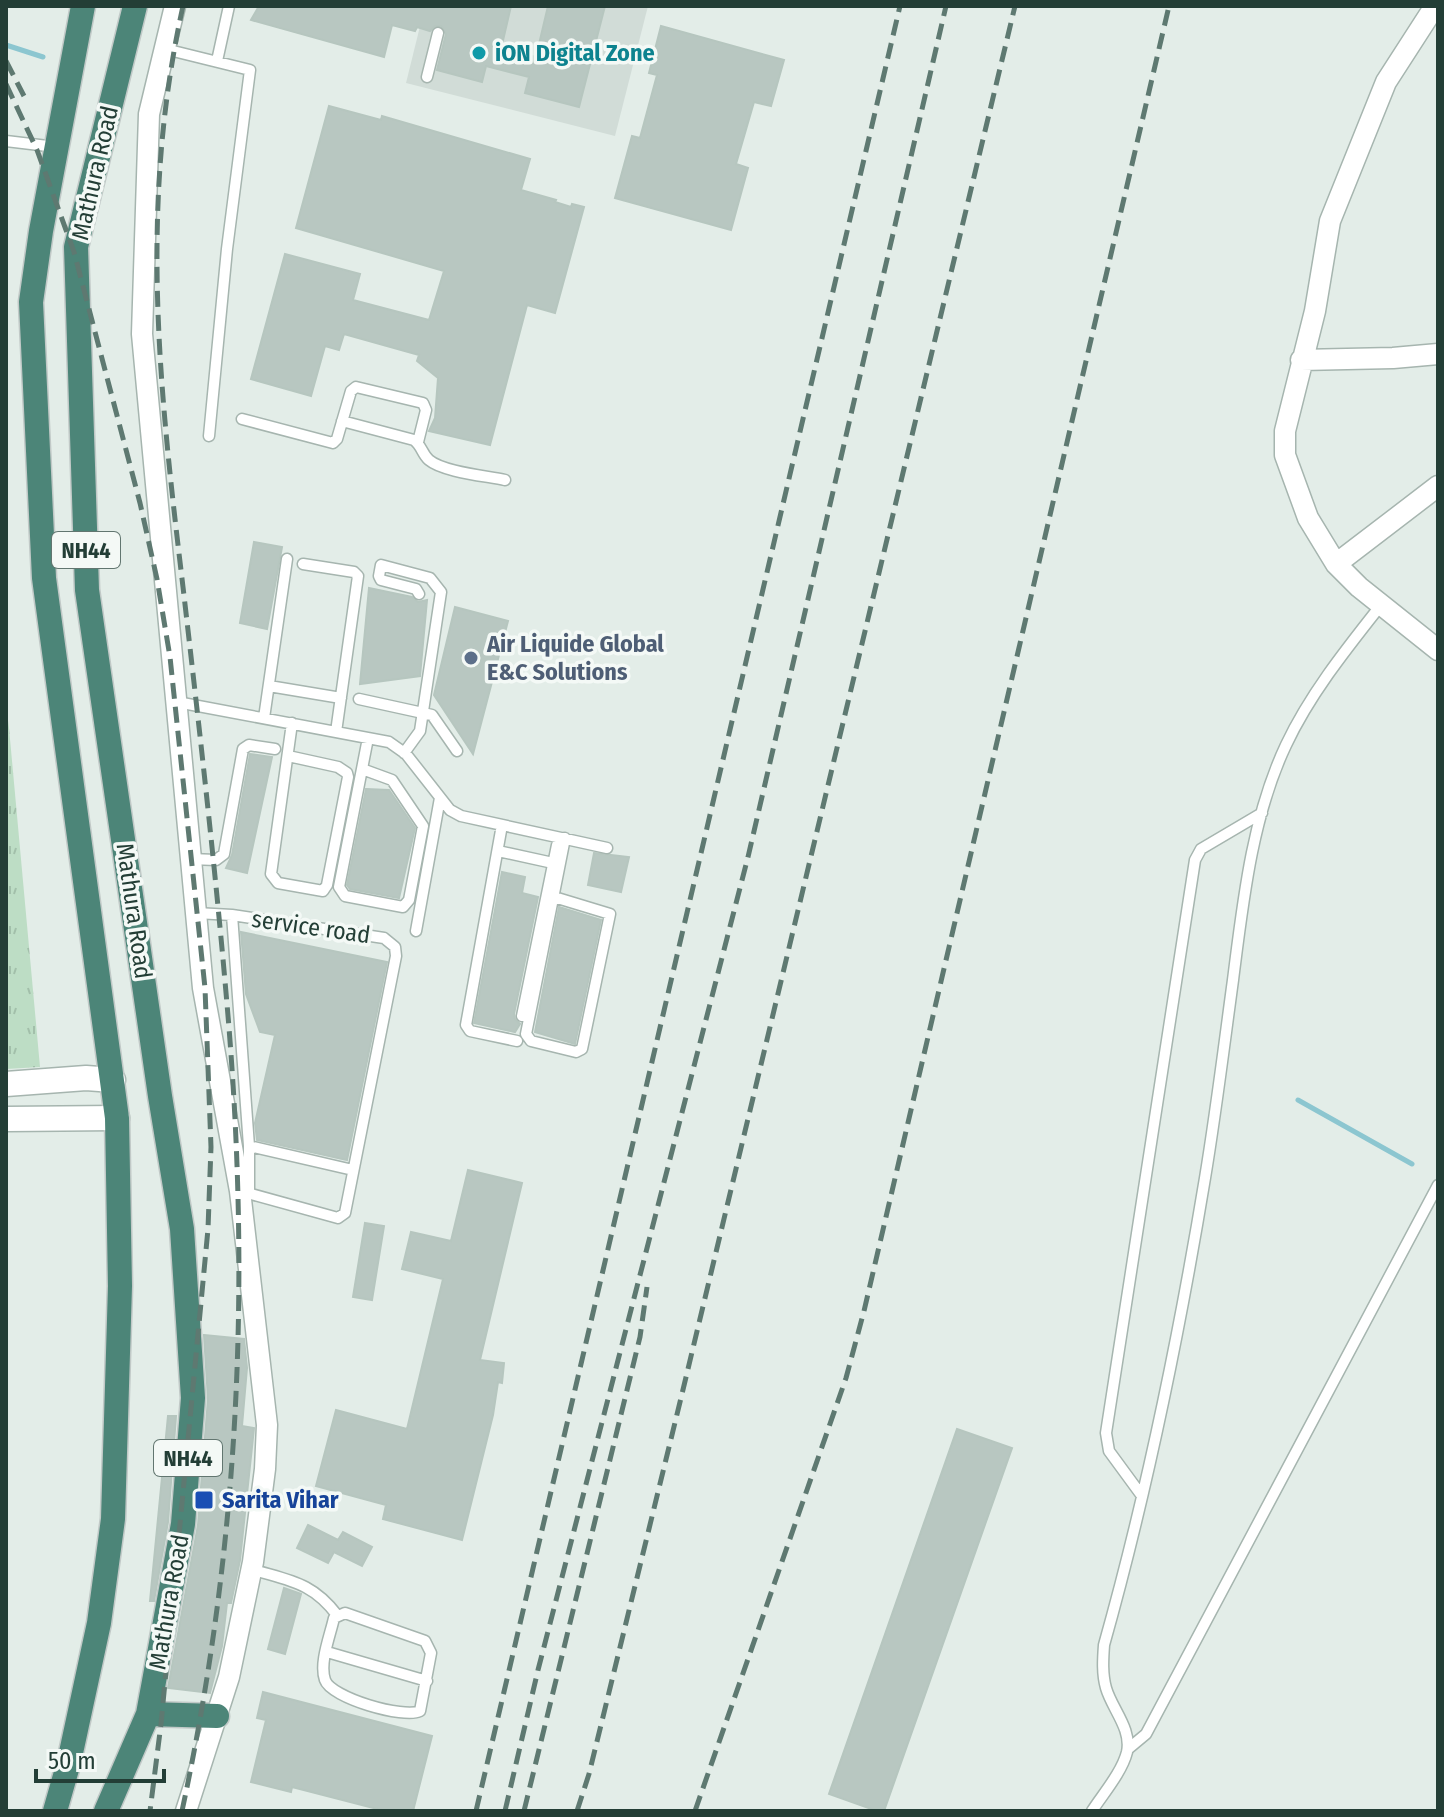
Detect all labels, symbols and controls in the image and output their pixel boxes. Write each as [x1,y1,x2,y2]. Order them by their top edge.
place label: iON Digital Zone [495,39,655,67]
marker: iON Digital Zone [470,44,488,62]
street label: Mathura Road [66,103,124,243]
road number: NH44 [52,532,120,568]
place label: Air Liquide Global E&C Solutions [486,630,664,686]
marker: Air Liquide Global E&C Solutions [462,649,480,667]
street label: Mathura Road [111,841,157,981]
street label: service road [250,905,372,949]
road number: NH44 [154,1440,222,1476]
place label: Sarita Vihar [222,1486,339,1514]
marker: Sarita Vihar [193,1489,215,1511]
street label: Mathura Road [143,1532,195,1672]
scale bar [36,1733,164,1783]
text: 50 m [48,1747,96,1775]

